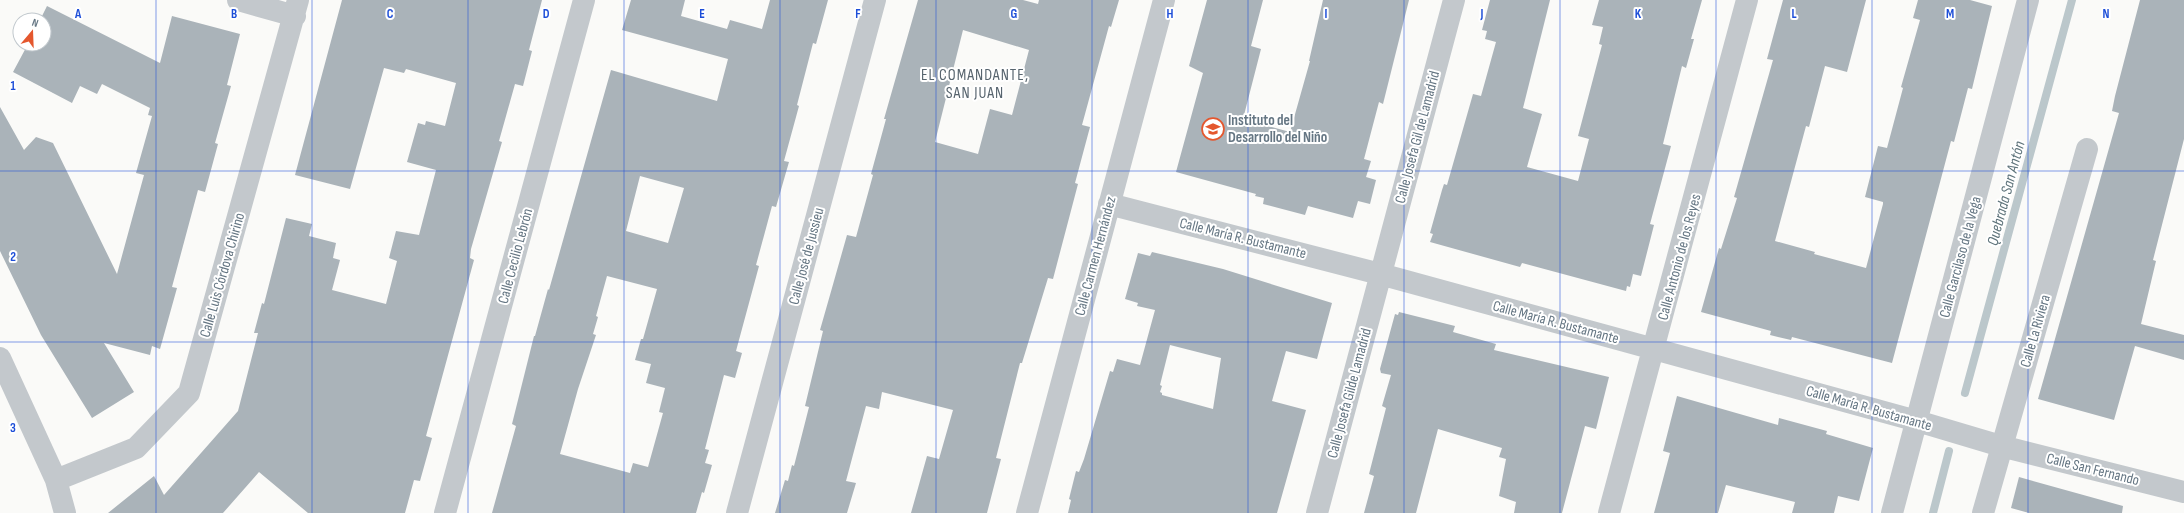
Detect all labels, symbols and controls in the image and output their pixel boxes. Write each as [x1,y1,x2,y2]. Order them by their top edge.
text: A [74,6,82,22]
text: B [231,6,237,22]
text: C [387,6,394,22]
text: D [543,6,550,22]
text: E [699,6,705,22]
text: F [855,6,861,22]
text: G [1011,6,1018,22]
text: H [1167,6,1174,22]
text: I [1325,6,1328,22]
text: J [1480,6,1484,22]
text: K [1635,6,1642,22]
text: L [1791,6,1797,22]
text: M [1946,6,1954,22]
text: N [2103,6,2110,22]
north arrow [12,12,52,52]
text: N [30,16,40,30]
district label: EL COMANDANTE, SAN JUAN [921,66,1029,103]
street label: Calle Josefa Gil de Lamadrid [1391,69,1444,205]
text: 1 [10,78,16,94]
place label: Instituto del Desarrollo del Niño [1228,111,1327,147]
school or university icon: Instituto del Desarrollo del Niño [1200,116,1226,142]
water label: Quebrada San Antón [1983,139,2030,248]
street label: Calle Antonio de los Reyes [1654,192,1705,322]
street label: Calle Carmen Hernández [1070,194,1121,318]
street label: Calle Garcilaso de la Vega [1935,194,1986,320]
street label: Calle José de Jussieu [784,206,829,307]
street label: Calle Cecilio Lebrón [494,207,537,306]
street label: Calle Luis Córdova Chirino [196,211,249,340]
street label: Calle María R. Bustamante [1178,214,1308,263]
text: 2 [10,249,16,265]
street label: Calle La Riviera [2016,292,2055,370]
street label: Calle María R. Bustamante [1491,296,1621,348]
street label: Calle Josefa Gilde Lamadrid [1323,326,1376,460]
street label: Calle María R. Bustamante [1804,381,1934,436]
text: 3 [10,420,16,436]
street label: Calle San Fernando [2045,449,2141,490]

